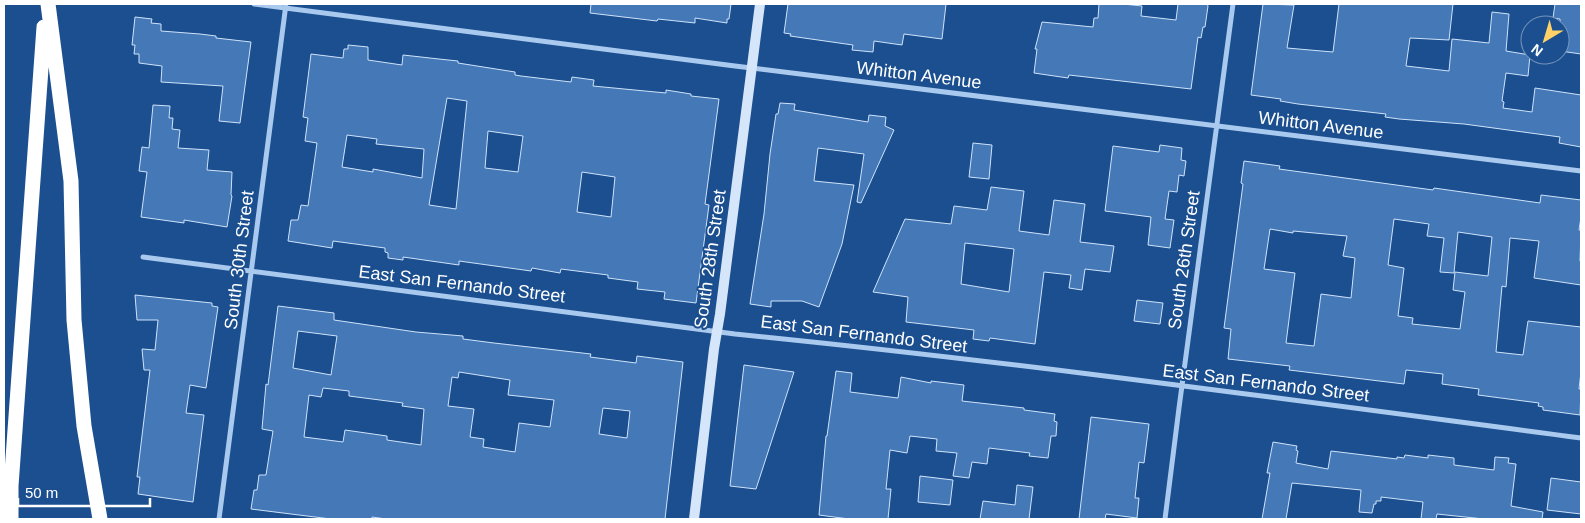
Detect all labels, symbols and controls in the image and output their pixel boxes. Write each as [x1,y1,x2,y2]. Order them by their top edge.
north arrow [1520,15,1570,65]
text: N [1528,41,1546,60]
street label: Whitton Avenue [855,57,983,93]
street label: Whitton Avenue [1257,107,1385,143]
street label: South 28th Street [690,188,730,330]
street label: South 30th Street [221,189,257,331]
street label: South 26th Street [1164,189,1204,331]
street label: East San Fernando Street [357,261,567,307]
street label: East San Fernando Street [759,311,969,357]
street label: East San Fernando Street [1161,360,1371,406]
scale bar [18,476,150,508]
text: 50 m [25,484,58,501]

